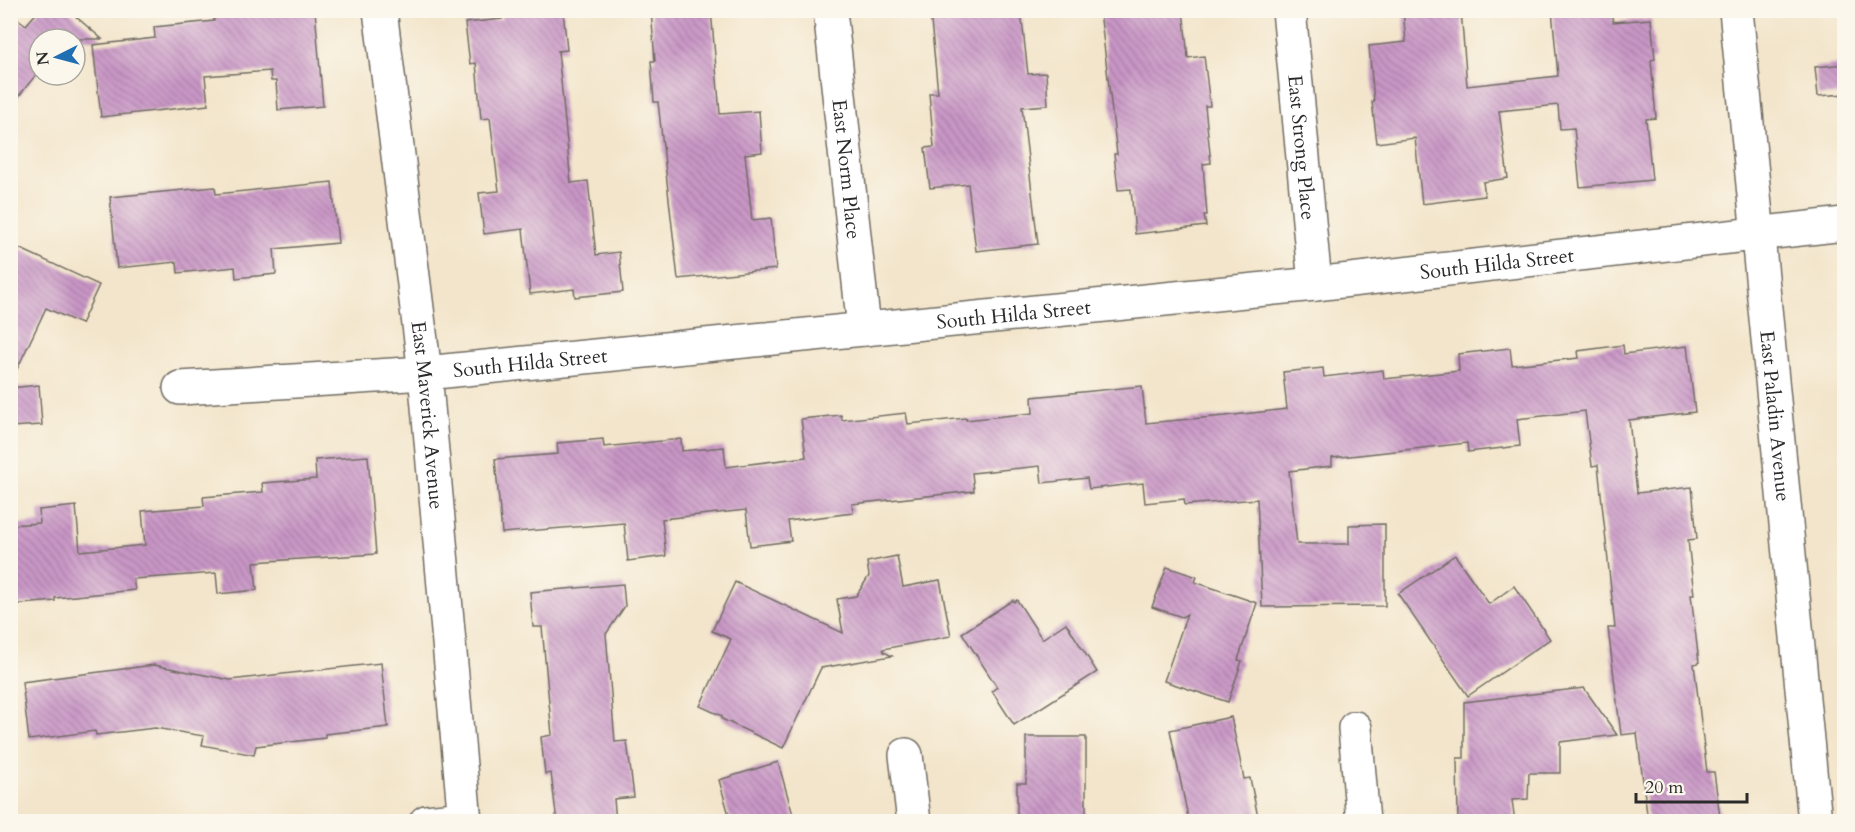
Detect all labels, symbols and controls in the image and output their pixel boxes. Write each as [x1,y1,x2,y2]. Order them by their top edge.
north arrow [27,27,87,87]
text: N [31,50,55,67]
street label: East Strong Place [1282,74,1322,221]
street label: East Norm Place [826,98,868,240]
street label: South Hilda Street [1419,241,1576,286]
street label: South Hilda Street [935,293,1093,335]
street label: East Maverick Avenue [405,319,451,510]
street label: East Paladin Avenue [1754,329,1797,503]
street label: South Hilda Street [452,341,609,384]
scale bar [1636,766,1747,804]
text: 20 m [1645,775,1684,800]

